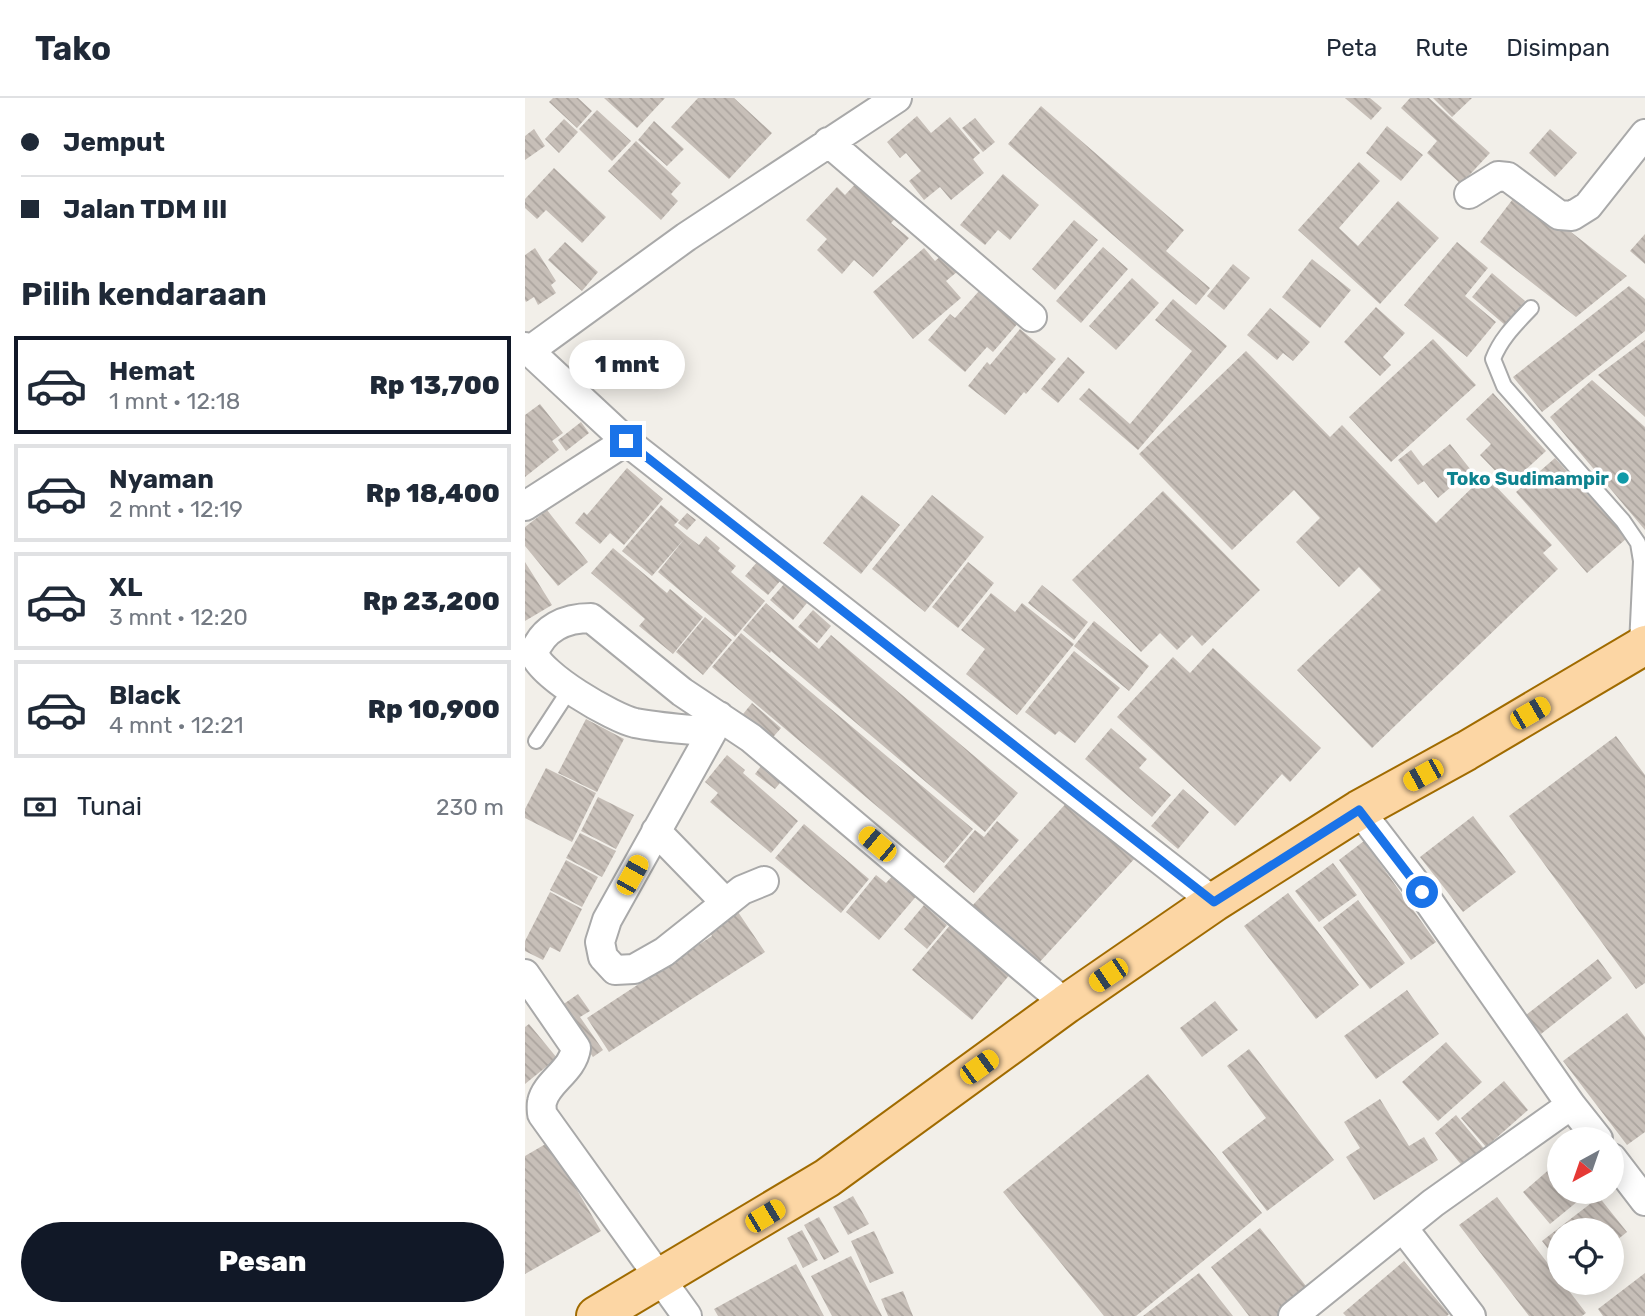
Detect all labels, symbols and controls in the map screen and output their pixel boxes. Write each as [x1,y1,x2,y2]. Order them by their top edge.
text: Tako [35,29,111,68]
text: Peta [1326,34,1377,62]
text: Rute [1415,34,1468,62]
text: Disimpan [1506,34,1610,62]
text: Jemput [63,127,165,158]
text: Jalan TDM III [63,194,228,225]
text: Pilih kendaraan [21,275,267,313]
callout: 1 mnt [568,340,684,388]
text: 1 mnt [595,350,659,378]
icon: car [25,354,88,417]
text: Hemat [109,356,195,387]
text: Rp 13,700 [369,370,500,401]
text: 1 mnt · 12:18 [109,387,240,415]
route end [610,425,642,457]
icon: car [25,462,88,525]
text: Nyaman [109,464,214,495]
place label: Toko Sudimampir [1447,467,1609,490]
marker: Toko Sudimampir [1615,470,1631,486]
text: Rp 18,400 [366,478,500,509]
text: 2 mnt · 12:19 [109,495,243,523]
icon: car [25,570,88,633]
text: XL [109,572,142,603]
text: Rp 23,200 [363,586,500,617]
text: 3 mnt · 12:20 [109,603,248,631]
icon: car [25,678,88,741]
text: Black [109,680,181,711]
car [1507,693,1554,733]
text: Rp 10,900 [368,694,500,725]
text: 4 mnt · 12:21 [109,711,244,739]
car [1400,756,1447,794]
icon: cash [21,788,59,826]
text: Tunai [77,791,142,822]
text: 230 m [436,793,504,821]
car [855,822,900,866]
car [613,852,652,898]
route start [1406,876,1438,908]
car [1085,955,1132,995]
car [956,1046,1003,1088]
north arrow [1547,1127,1624,1204]
map controls [1547,1127,1624,1295]
car [742,1196,789,1236]
button: locate [1547,1218,1624,1295]
button: Pesan [21,1222,504,1302]

